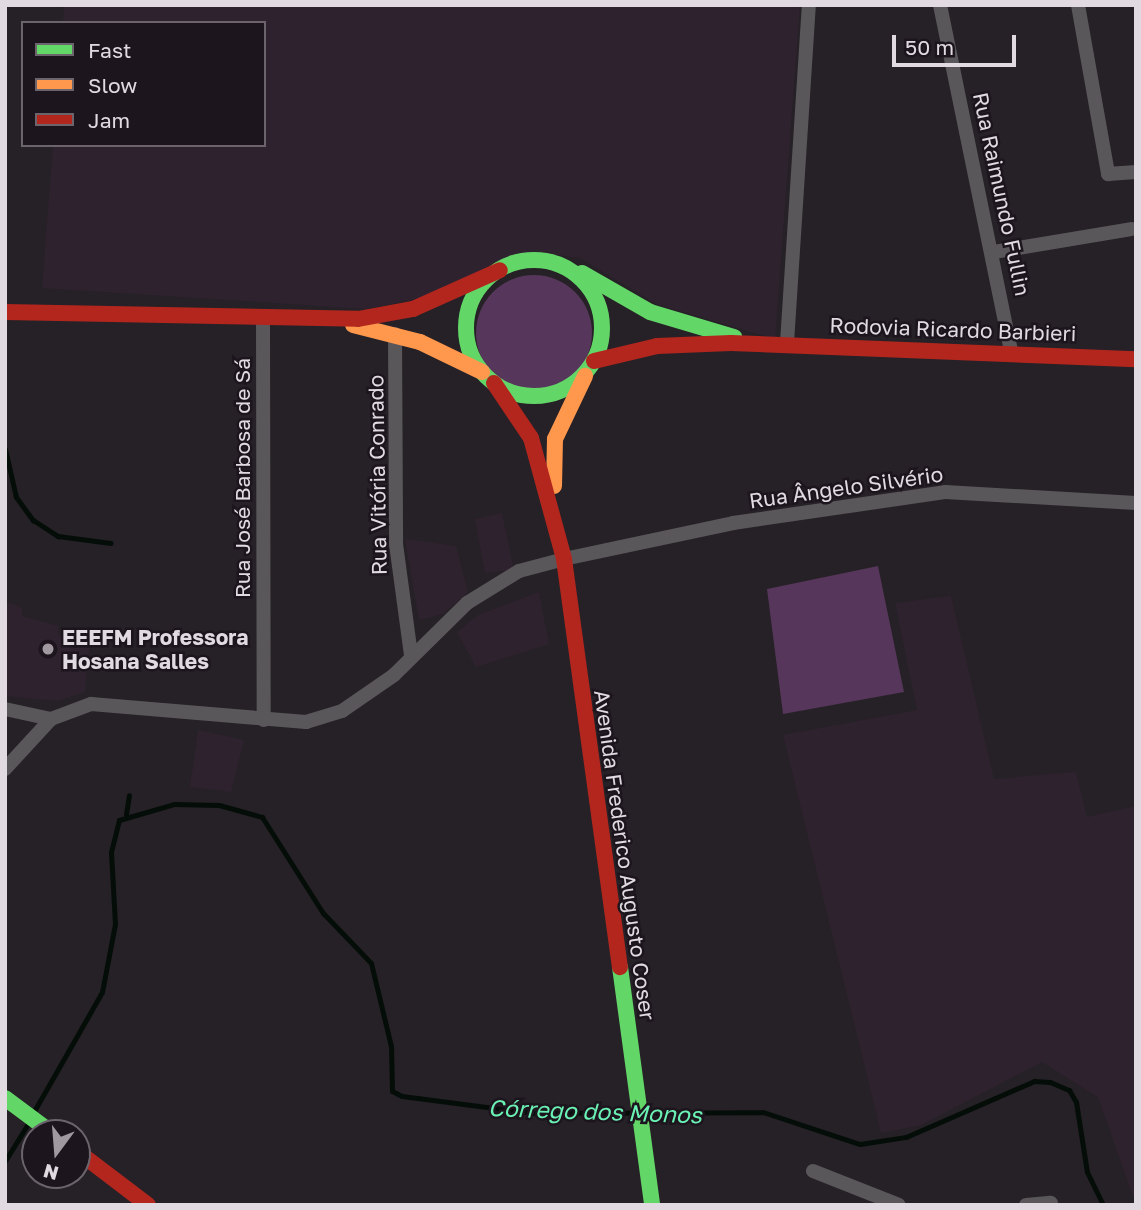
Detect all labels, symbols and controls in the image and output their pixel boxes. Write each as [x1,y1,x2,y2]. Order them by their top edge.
legend [21,21,266,147]
scale bar [896,21,1020,65]
text: 50 m [905,34,954,60]
text: Fast [88,37,131,63]
text: Slow [88,72,137,98]
street label: Rua Raimundo Fullin [968,90,1036,298]
text: Jam [88,107,130,133]
street label: Rodovia Ricardo Barbieri [829,312,1077,346]
street label: Rua José Barbosa de Sá [229,358,255,598]
street label: Rua Vitória Conrado [363,375,391,575]
street label: Rua Ângelo Silvério [747,461,945,513]
place label: EEEFM Professora Hosana Salles [62,624,248,674]
marker: EEEFM Professora Hosana Salles [40,641,56,657]
street label: Avenida Frederico Augusto Coser [589,688,661,1022]
water label: Córrego dos Monos [488,1093,702,1129]
north arrow [21,1119,91,1189]
text: N [41,1160,61,1186]

